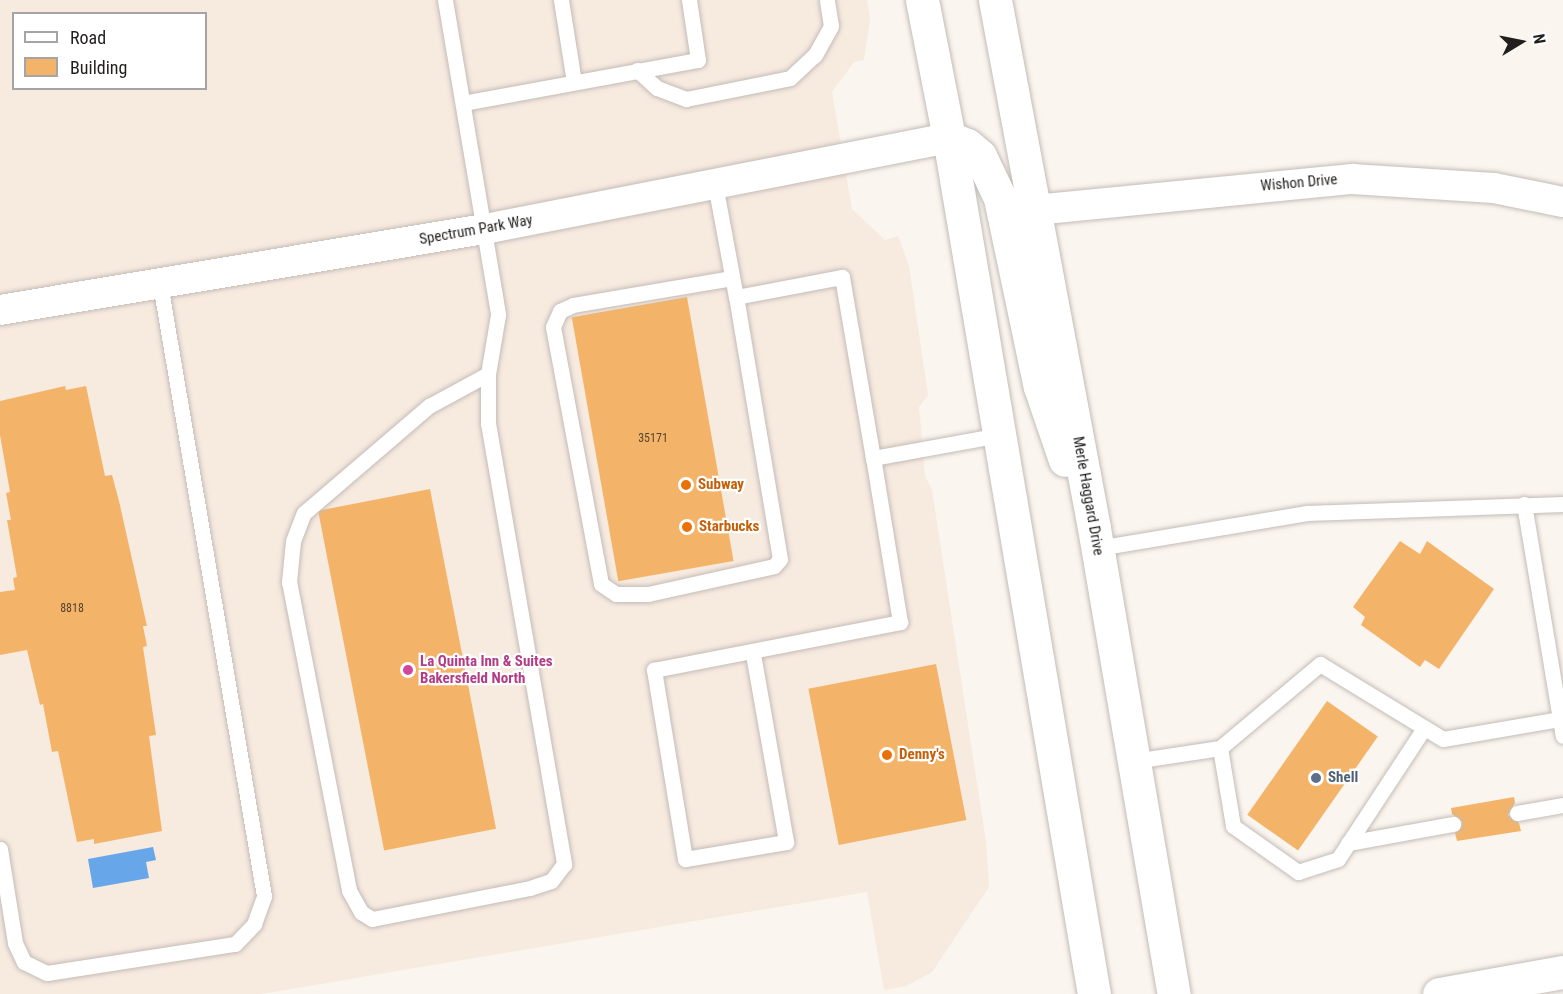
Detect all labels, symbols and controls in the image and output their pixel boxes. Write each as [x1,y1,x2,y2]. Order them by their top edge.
legend [12,12,207,90]
north arrow [1491,12,1551,72]
text: Road [70,27,106,48]
text: N [1529,32,1549,45]
text: Building [70,57,127,78]
street label: Wishon Drive [1260,171,1338,195]
street label: Spectrum Park Way [418,211,534,249]
house number: 35171 [638,432,668,446]
street label: Merle Haggard Drive [1069,435,1107,557]
place label: Subway [698,476,744,494]
marker: Subway [679,478,693,492]
place label: Starbucks [699,518,759,536]
marker: Starbucks [680,520,694,534]
house number: 8818 [60,602,84,616]
place label: La Quinta Inn & Suites Bakersfield North [420,652,553,687]
marker: La Quinta Inn & Suites Bakersfield North [401,663,415,677]
place label: Denny's [899,746,945,764]
marker: Denny's [880,748,894,762]
place label: Shell [1328,769,1358,787]
marker: Shell [1309,771,1323,785]

